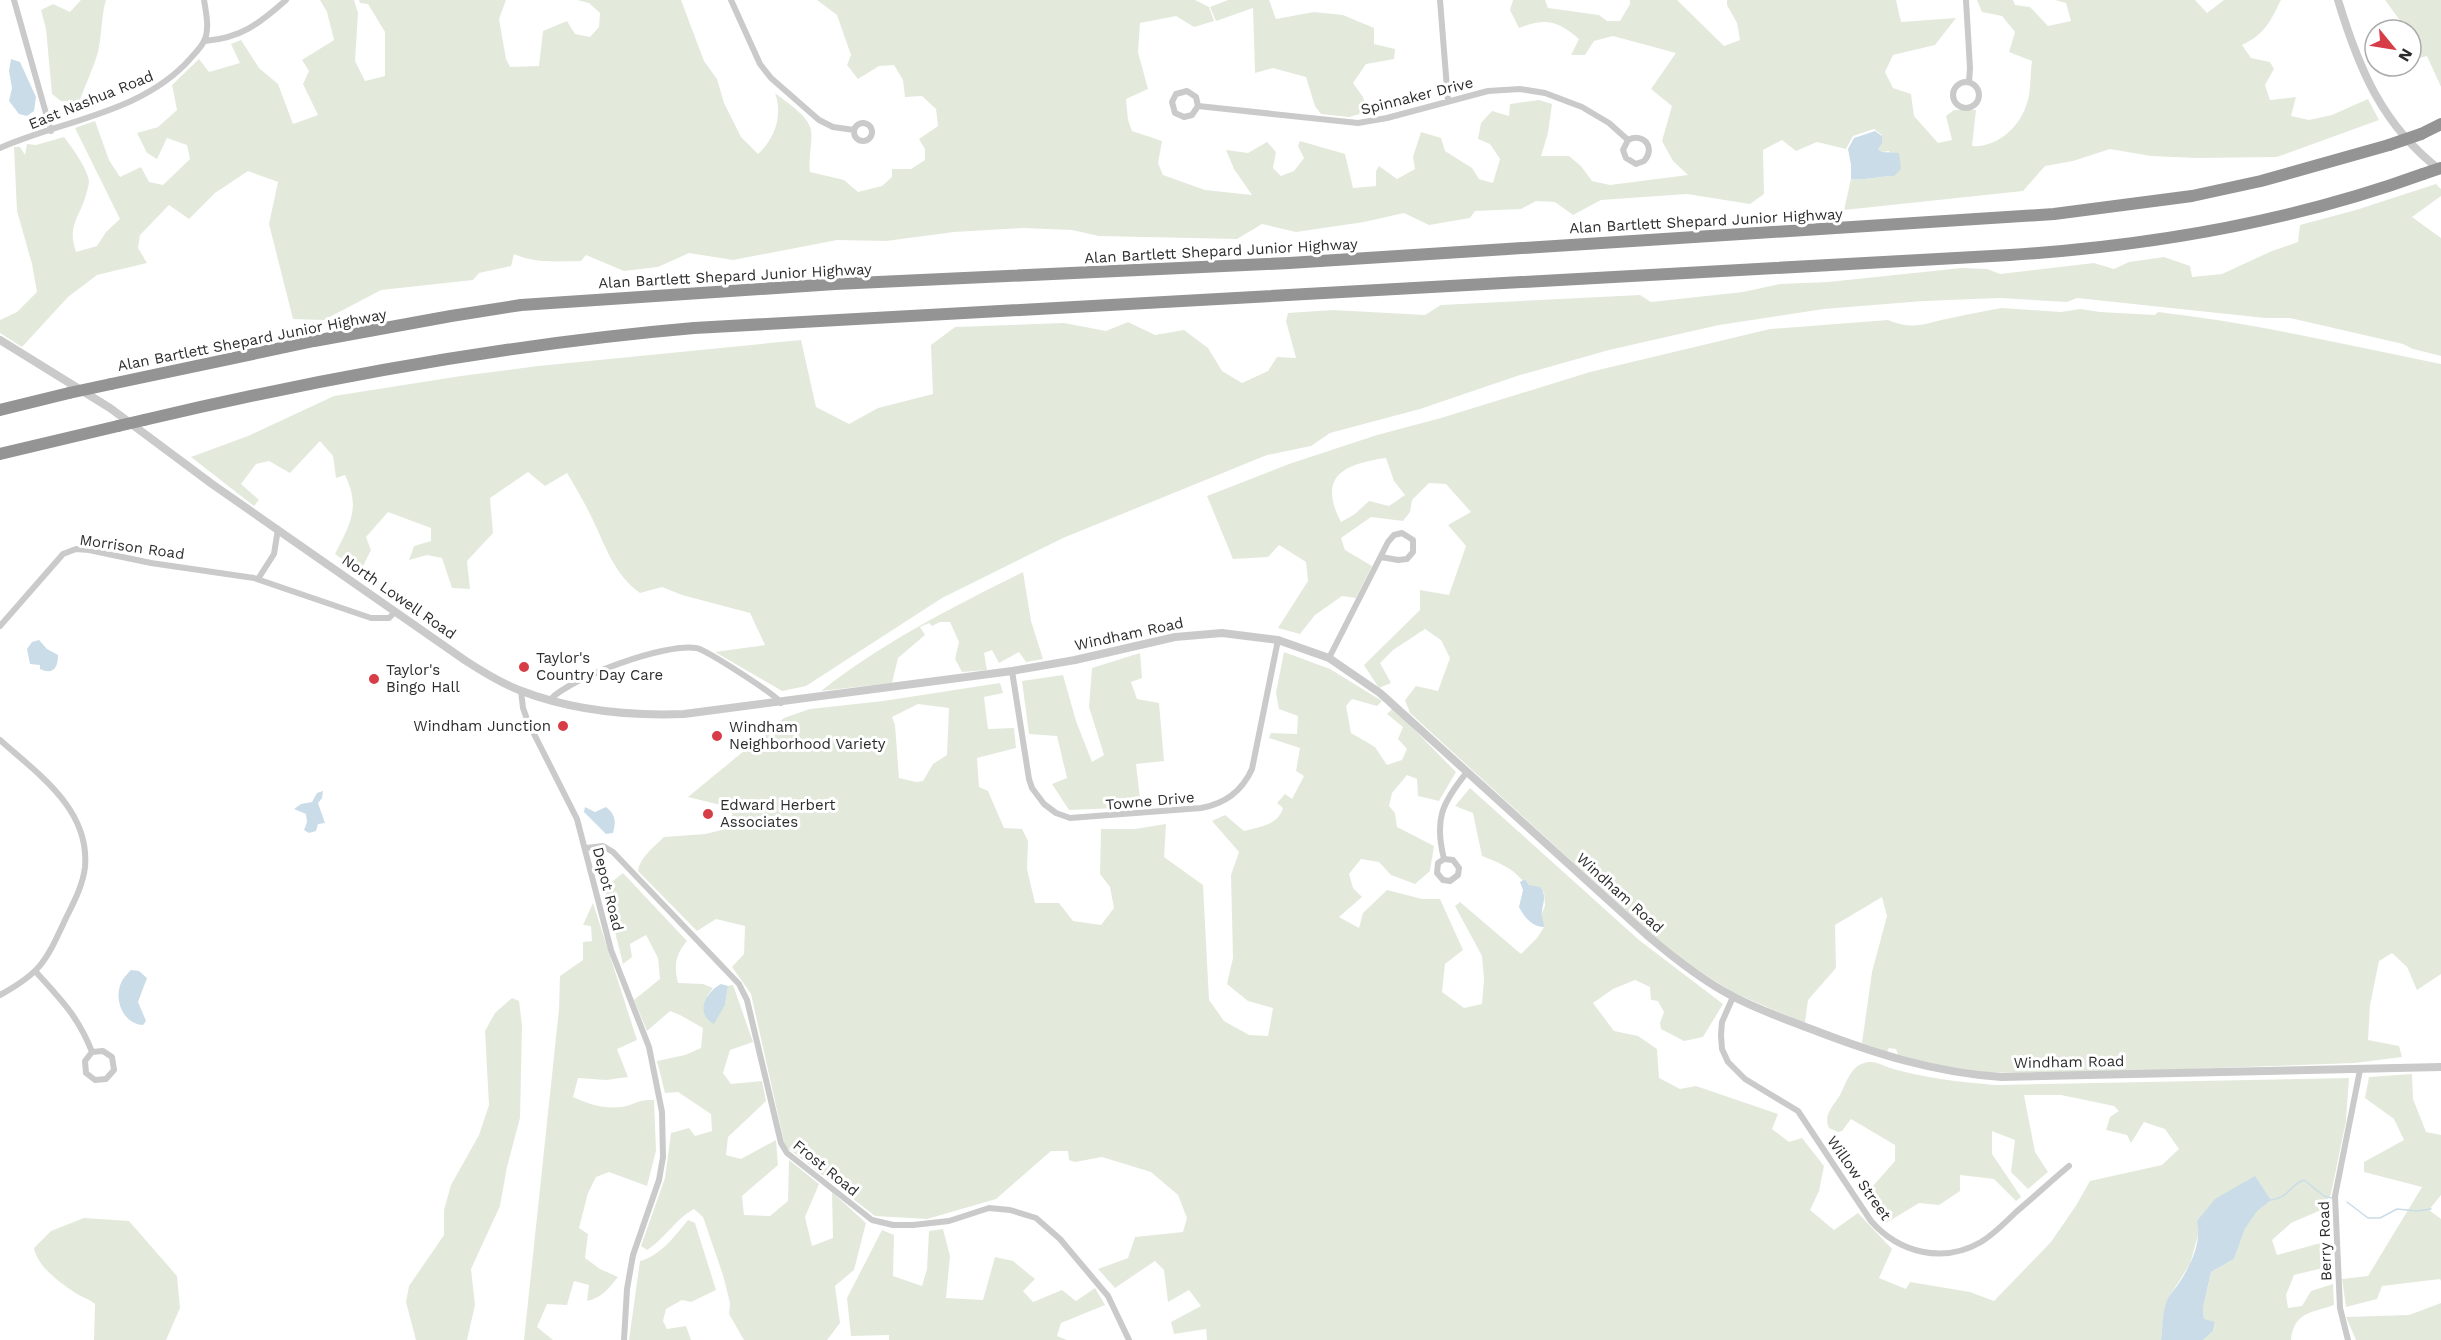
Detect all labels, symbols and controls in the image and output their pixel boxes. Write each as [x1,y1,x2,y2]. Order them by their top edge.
north arrow [2363,18,2423,78]
text: N [2394,45,2417,65]
street label: East Nashua Road [26,67,156,133]
street label: Spinnaker Drive [1359,73,1475,119]
street label: Alan Bartlett Shepard Junior Highway [1569,205,1844,237]
street label: Alan Bartlett Shepard Junior Highway [1084,235,1359,267]
street label: Alan Bartlett Shepard Junior Highway [598,260,873,292]
street label: Alan Bartlett Shepard Junior Highway [116,305,388,375]
street label: Morrison Road [78,531,186,563]
street label: North Lowell Road [339,551,459,643]
street label: Windham Road [1073,614,1185,654]
place label: Taylor's Country Day Care [536,649,663,684]
marker: Taylor's Country Day Care [517,660,531,674]
place label: Taylor's Bingo Hall [386,661,460,696]
marker: Taylor's Bingo Hall [367,672,381,686]
place label: Windham Junction [413,717,551,735]
place label: Windham Neighborhood Variety [729,718,886,753]
marker: Windham Junction [556,719,570,733]
marker: Windham Neighborhood Variety [710,729,724,743]
street label: Towne Drive [1105,788,1195,814]
place label: Edward Herbert Associates [720,796,836,831]
marker: Edward Herbert Associates [701,807,715,821]
street label: Depot Road [589,845,627,933]
street label: Windham Road [1573,849,1667,937]
street label: Windham Road [2013,1052,2125,1072]
street label: Willow Street [1823,1132,1895,1224]
street label: Frost Road [790,1136,862,1200]
street label: Berry Road [2315,1201,2335,1281]

